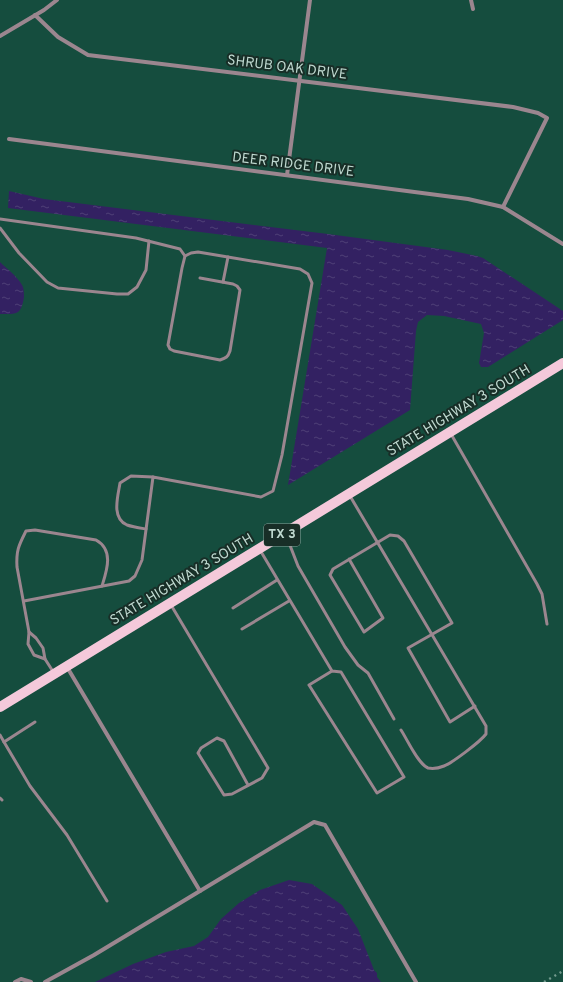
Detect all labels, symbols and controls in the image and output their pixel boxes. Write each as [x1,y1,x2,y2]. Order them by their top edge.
street label: SHRUB OAK DRIVE [226,52,348,84]
street label: DEER RIDGE DRIVE [231,149,355,181]
street label: STATE HIGHWAY 3 SOUTH [384,361,534,461]
road number: TX 3 [264,524,300,546]
street label: STATE HIGHWAY 3 SOUTH [107,530,257,630]

